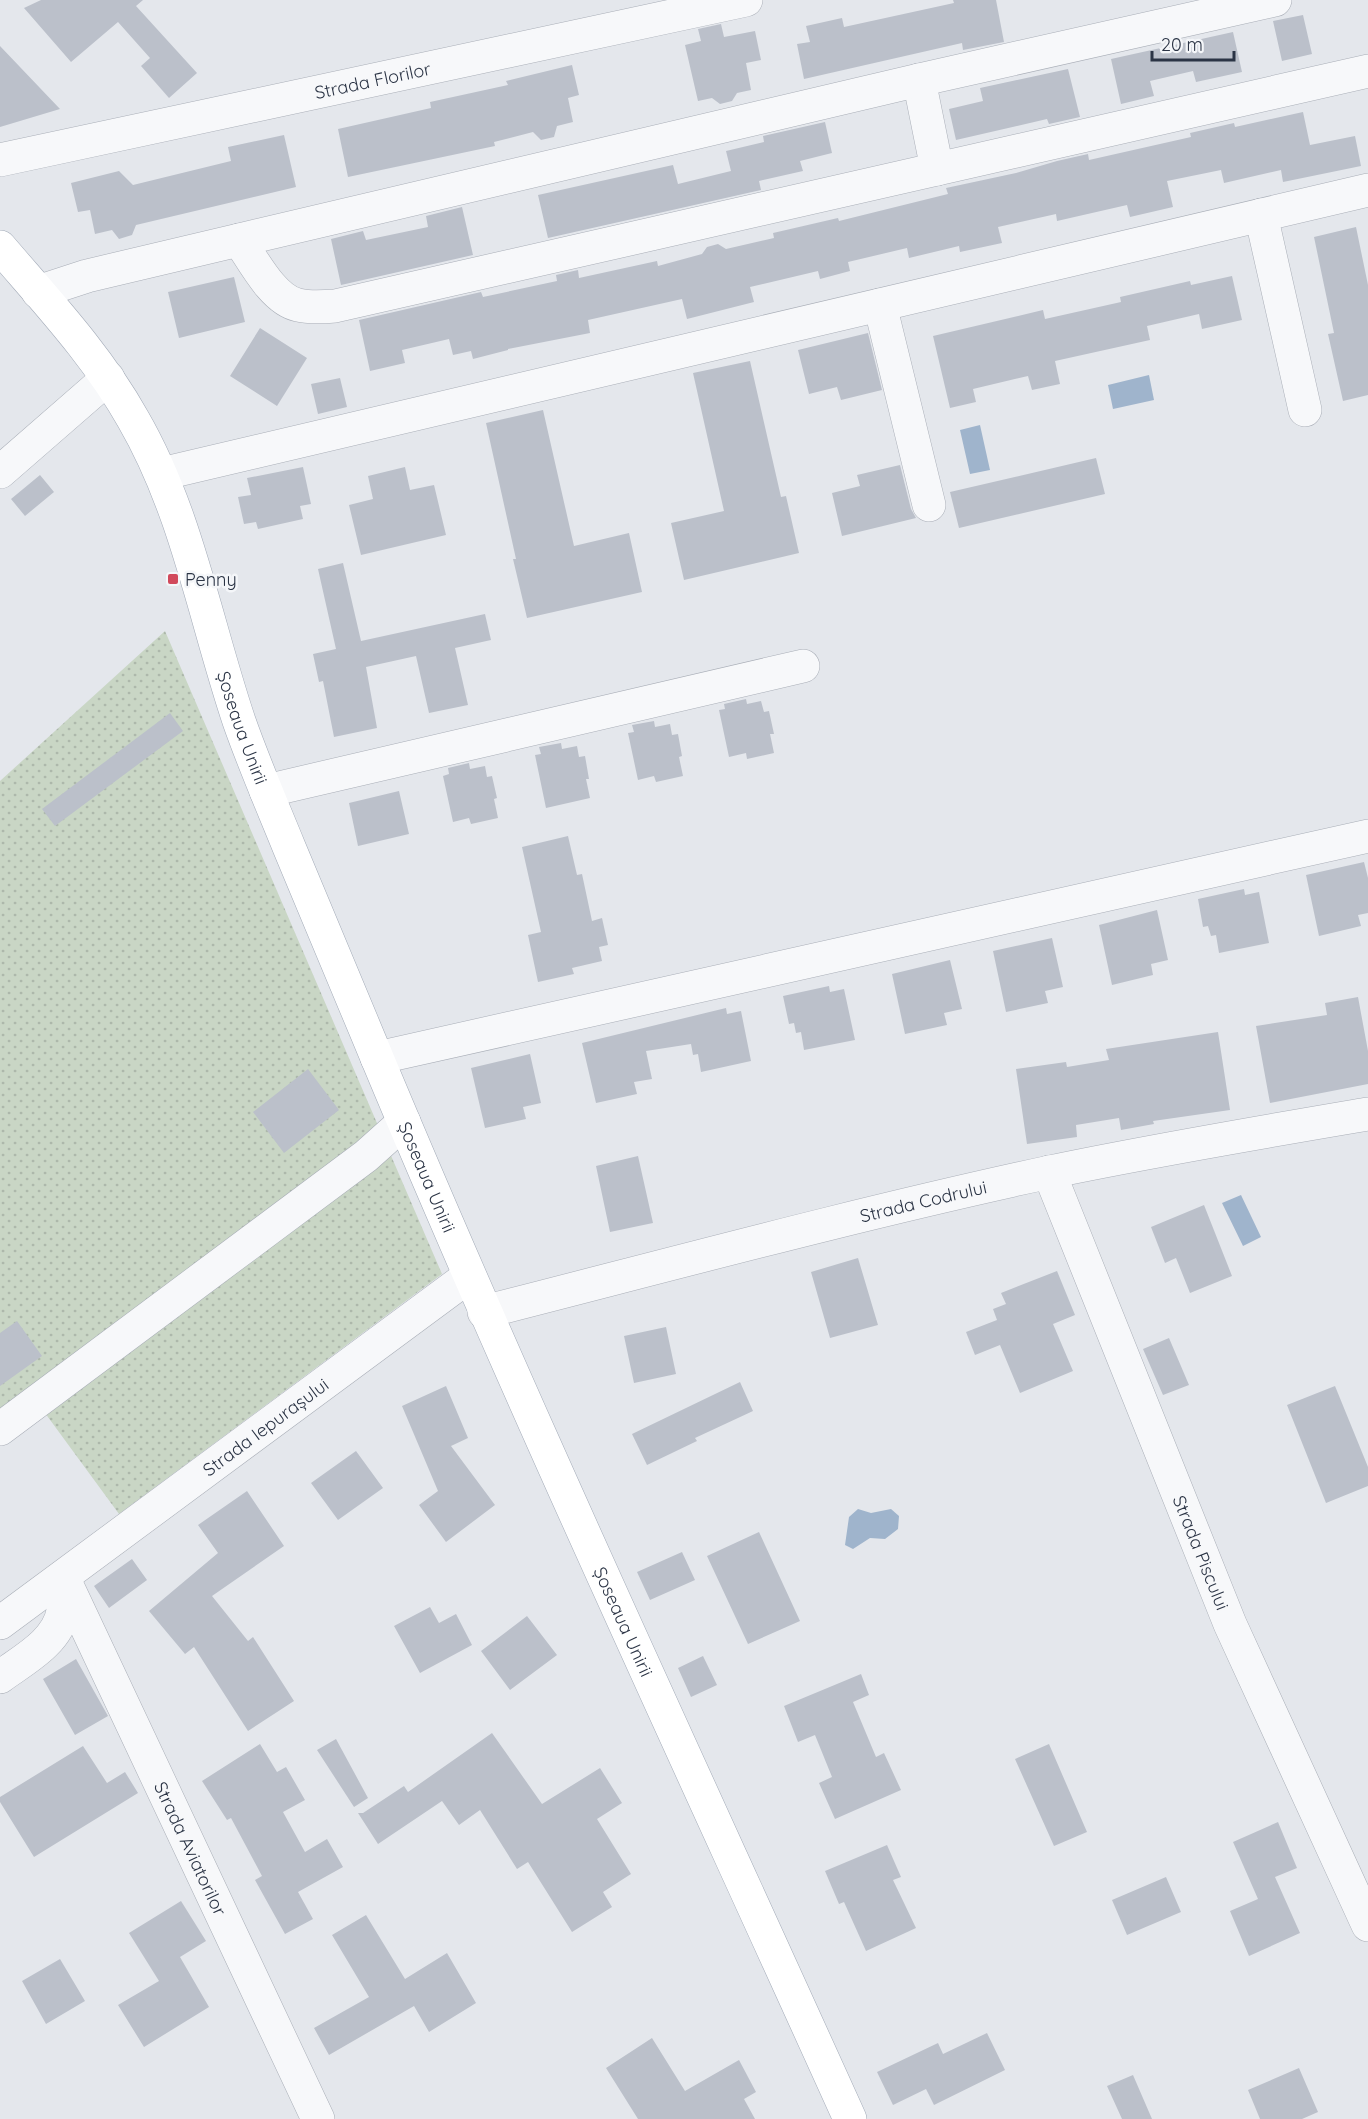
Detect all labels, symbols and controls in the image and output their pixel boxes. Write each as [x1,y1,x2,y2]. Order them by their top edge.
scale bar [1152,24,1234,62]
text: 20 m [1161,33,1203,56]
street label: Strada Florilor [312,56,433,104]
place label: Penny [185,568,237,591]
marker: Penny [166,572,180,586]
street label: Șoseaua Unirii [213,668,273,787]
street label: Șoseaua Unirii [394,1118,461,1236]
street label: Strada Codrului [857,1175,989,1227]
street label: Strada Iepurașului [198,1373,333,1481]
street label: Strada Piscului [1168,1492,1235,1613]
street label: Șoseaua Unirii [589,1563,659,1680]
street label: Strada Aviatorilor [149,1778,232,1919]

